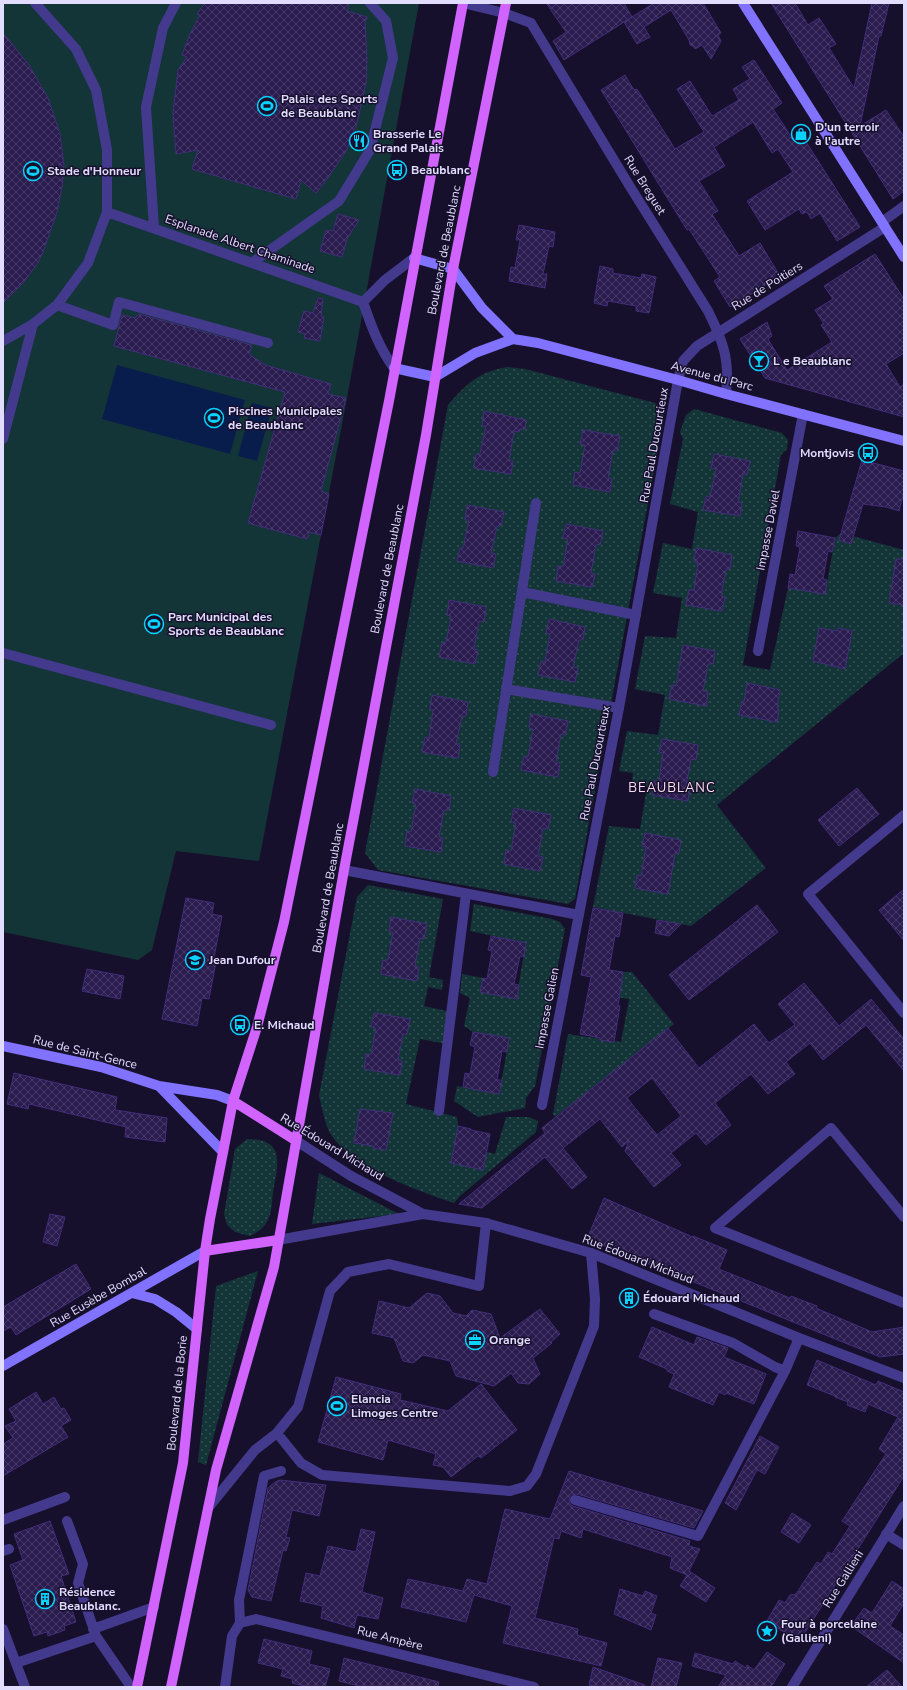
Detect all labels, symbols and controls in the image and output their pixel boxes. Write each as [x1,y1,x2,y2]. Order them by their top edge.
place label: Palais des Sports de Beaublanc [281,91,378,121]
sports icon: Palais des Sports de Beaublanc [256,95,278,117]
place label: D'un terroir à l'autre [815,119,880,149]
shop icon: D'un terroir à l'autre [790,123,812,145]
place label: Brasserie Le Grand Palais [373,126,444,156]
restaurant icon: Brasserie Le Grand Palais [348,130,370,152]
street label: Rue Breguet [620,152,670,218]
bus stop icon: Beaublanc [386,159,408,181]
sports icon: Stade d'Honneur [22,160,44,182]
place label: Beaublanc [411,162,470,178]
place label: Stade d'Honneur [47,163,141,179]
street label: Boulevard de Beaublanc [424,184,464,316]
street label: Esplanade Albert Chaminade [163,211,317,277]
street label: Rue de Poitiers [728,258,806,314]
bar icon: L e Beaublanc [748,350,770,372]
place label: L e Beaublanc [773,353,852,369]
street label: Avenue du Parc [669,357,755,395]
street label: Rue Paul Ducourtieux [636,385,672,504]
place label: Piscines Municipales de Beaublanc [228,403,342,433]
sports icon: Piscines Municipales de Beaublanc [203,407,225,429]
bus stop icon: Montjovis [857,442,879,464]
place label: Montjovis [800,445,854,461]
street label: Impasse Daviel [752,488,784,572]
street label: Boulevard de Beaublanc [367,503,407,635]
place label: Parc Municipal des Sports de Beaublanc [168,609,284,639]
sports icon: Parc Municipal des Sports de Beaublanc [143,613,165,635]
street label: Rue Paul Ducourtieux [576,703,614,822]
district label: BEAUBLANC [628,779,716,797]
street label: Boulevard de Beaublanc [309,821,347,954]
school or university icon: Jean Dufour [184,949,206,971]
place label: Jean Dufour [208,952,276,968]
street label: Impasse Galien [531,966,563,1050]
bus stop icon: E. Michaud [229,1014,251,1036]
place label: E. Michaud [254,1017,314,1033]
street label: Rue de Saint-Gence [31,1031,139,1073]
street label: Rue Édouard Michaud [277,1110,387,1184]
street label: Rue Édouard Michaud [580,1230,696,1288]
street label: Rue Eusèbe Bombal [47,1263,149,1331]
building icon: Édouard Michaud [618,1287,640,1309]
place label: Édouard Michaud [643,1290,740,1306]
office icon: Orange [464,1329,486,1351]
place label: Orange [489,1332,531,1348]
street label: Boulevard de la Borie [163,1335,191,1451]
place label: Elancia Limoges Centre [351,1391,439,1421]
sports icon: Elancia Limoges Centre [326,1395,348,1417]
street label: Rue Gallieni [819,1547,867,1611]
place label: Résidence Beaublanc. [59,1584,121,1614]
building icon: Résidence Beaublanc. [34,1588,56,1610]
place label: Four à porcelaine (Gallieni) [781,1616,877,1646]
place icon: Four à porcelaine (Gallieni) [756,1620,778,1642]
street label: Rue Ampère [355,1622,425,1654]

